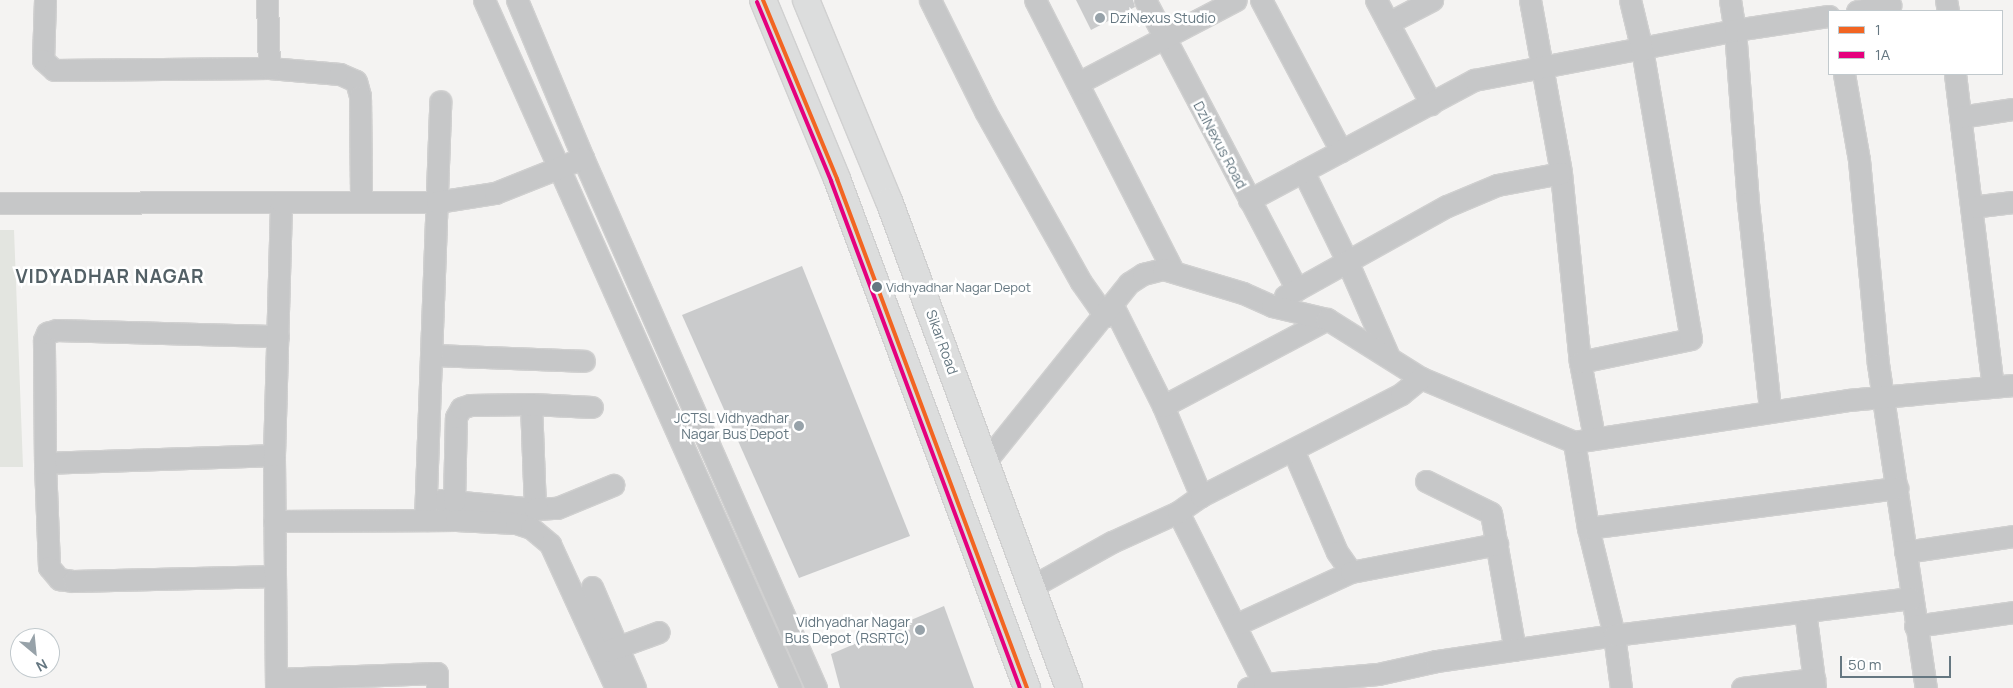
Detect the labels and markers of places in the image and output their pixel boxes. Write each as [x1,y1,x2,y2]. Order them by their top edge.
place label: DziNexus Studio [1110,10,1216,26]
marker: DziNexus Studio [1094,12,1106,24]
place label: Vidhyadhar Nagar Depot [886,279,1031,295]
marker: Vidhyadhar Nagar Depot [872,282,882,292]
place label: JCTSL Vidhyadhar Nagar Bus Depot [673,410,789,442]
marker: JCTSL Vidhyadhar Nagar Bus Depot [793,420,805,432]
place label: Vidhyadhar Nagar Bus Depot (RSRTC) [785,614,910,646]
marker: Vidhyadhar Nagar Bus Depot (RSRTC) [914,624,926,636]

